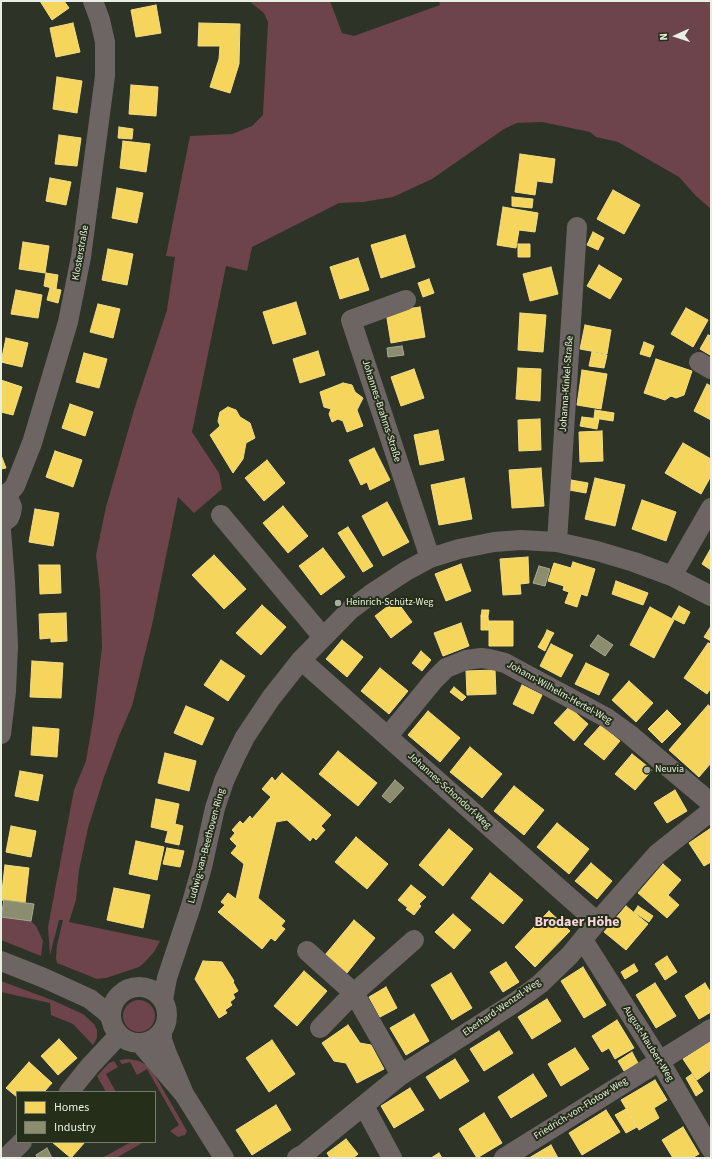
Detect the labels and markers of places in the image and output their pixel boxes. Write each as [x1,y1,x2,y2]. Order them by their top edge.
place label: Heinrich-Schütz-Weg [346,597,433,609]
marker: Heinrich-Schütz-Weg [333,598,343,608]
place label: Neuvia [655,764,684,776]
marker: Neuvia [642,765,652,775]

